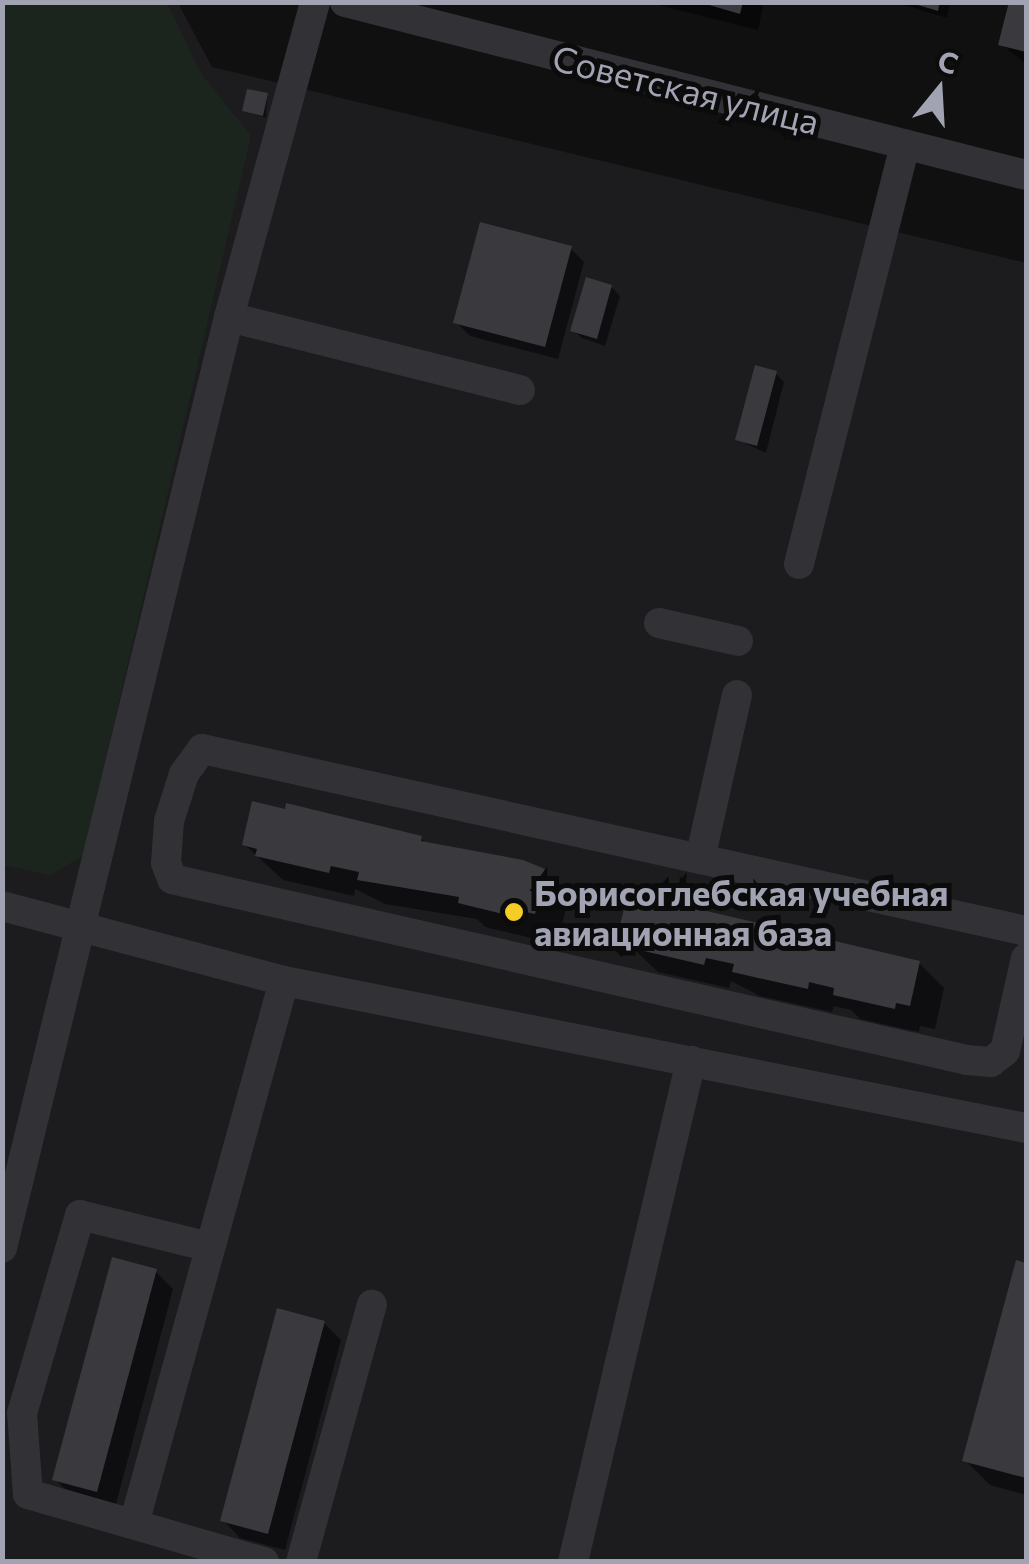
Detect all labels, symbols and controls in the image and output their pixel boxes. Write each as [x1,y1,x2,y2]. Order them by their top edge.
street label: Советская улица [548,36,824,142]
north arrow [889,40,989,140]
text: С [934,42,963,81]
place label: Борисоглебская учебная авиационная база [534,871,949,953]
marker: Борисоглебская учебная авиационная база [503,901,525,923]

